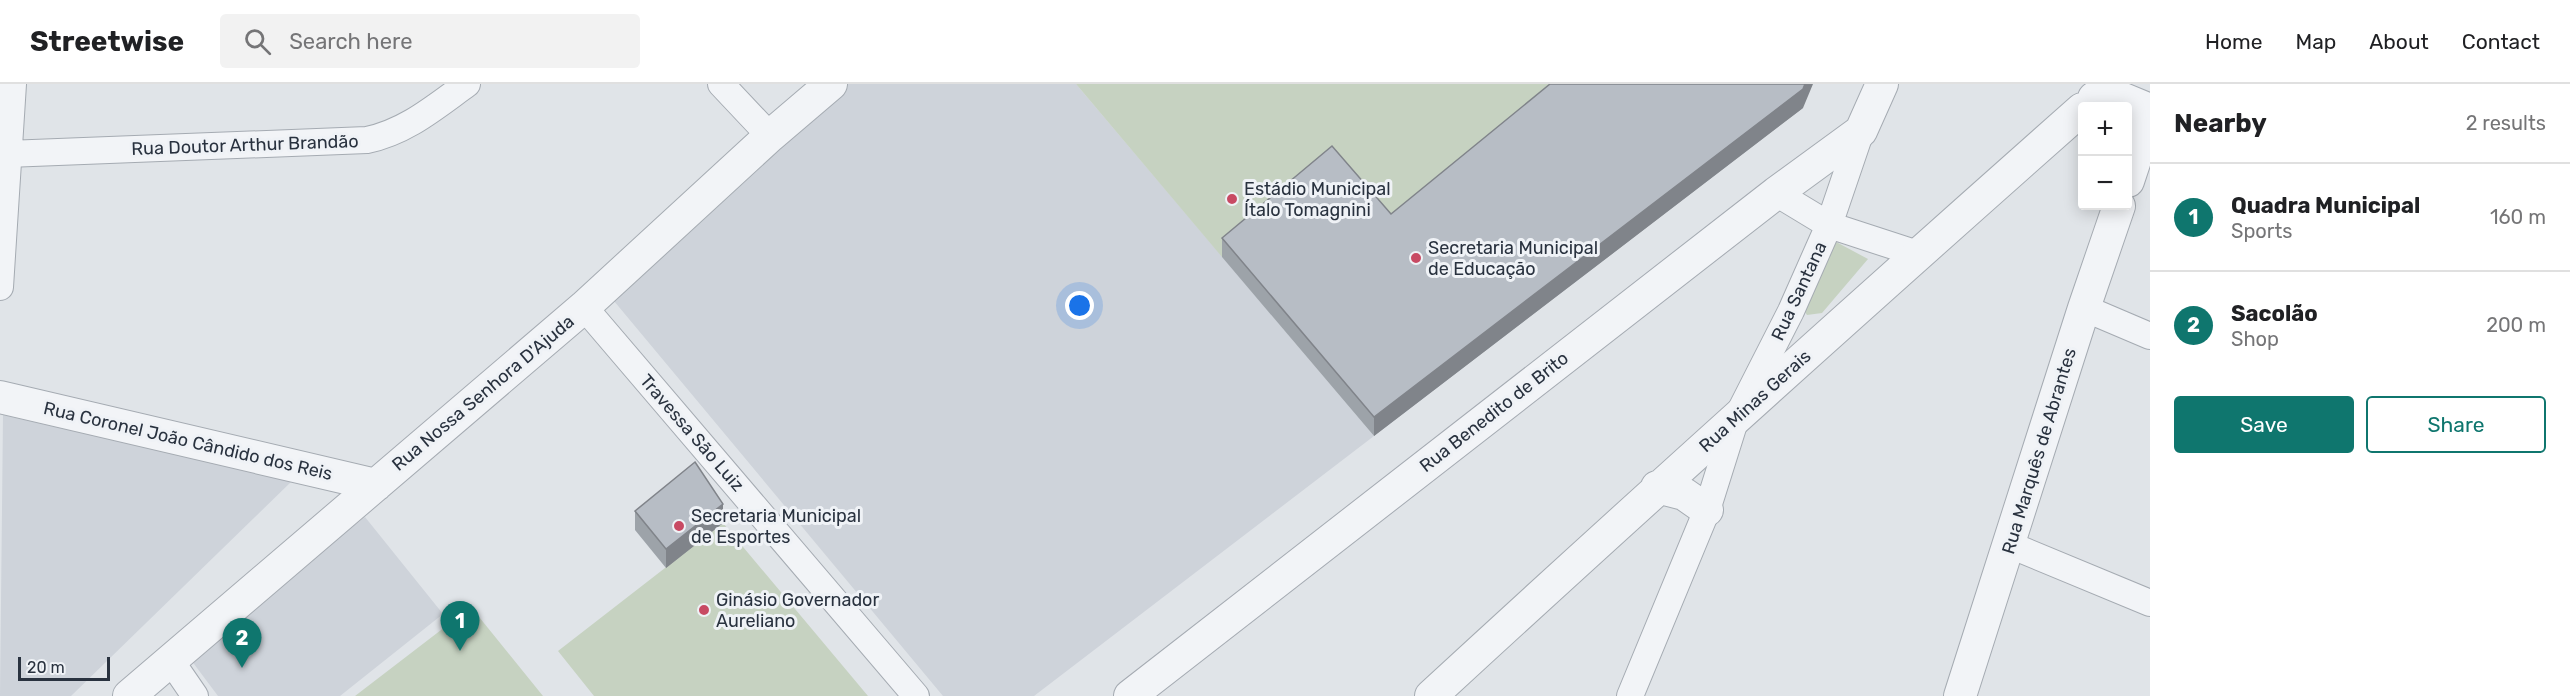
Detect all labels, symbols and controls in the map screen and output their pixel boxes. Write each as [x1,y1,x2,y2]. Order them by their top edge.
search box [220,14,640,68]
text: Streetwise [30,25,184,58]
icon: search [241,25,274,58]
text: Search here [289,28,413,55]
text: Home [2205,29,2262,54]
text: Map [2295,29,2336,54]
text: About [2369,29,2429,54]
text: Contact [2462,29,2540,54]
map controls [2078,102,2132,210]
button: + [2078,102,2132,156]
text: Nearby [2174,108,2267,139]
text: 2 results [2466,111,2546,135]
street label: Rua Doutor Arthur Brandão [131,130,359,160]
button: − [2078,156,2132,210]
place label: Estádio Municipal Ítalo Tomagnini [1244,178,1391,221]
marker: Estádio Municipal Ítalo Tomagnini [1225,192,1239,206]
text: Quadra Municipal [2231,192,2420,219]
text: 1 [2189,205,2198,229]
text: 160 m [2490,205,2546,229]
text: Sports [2231,219,2292,243]
place label: Secretaria Municipal de Educação [1428,237,1598,280]
street label: Rua Santana [1766,238,1832,344]
marker: Secretaria Municipal de Educação [1409,251,1423,265]
your location [1065,291,1094,320]
text: Sacolão [2231,300,2318,327]
street label: Rua Nossa Senhora D'Ajuda [388,310,578,476]
text: 2 [2187,313,2200,337]
text: 200 m [2486,313,2546,337]
text: Shop [2231,327,2279,351]
street label: Rua Minas Gerais [1695,345,1815,457]
street label: Rua Marquês de Abrantes [1997,345,2081,557]
street label: Rua Benedito de Brito [1415,347,1573,477]
street label: Travessa São Luiz [635,370,749,496]
button: Save [2174,396,2354,453]
button: Share [2366,396,2546,453]
street label: Rua Coronel João Cândido dos Reis [41,397,335,485]
place label: Secretaria Municipal de Esportes [691,505,861,548]
marker: Secretaria Municipal de Esportes [672,519,686,533]
place label: Ginásio Governador Aureliano [716,589,879,632]
pin: 1 [440,602,480,651]
marker: Ginásio Governador Aureliano [697,603,711,617]
pin: 2 [222,618,262,668]
scale bar [18,654,110,682]
text: 20 m [27,658,65,677]

